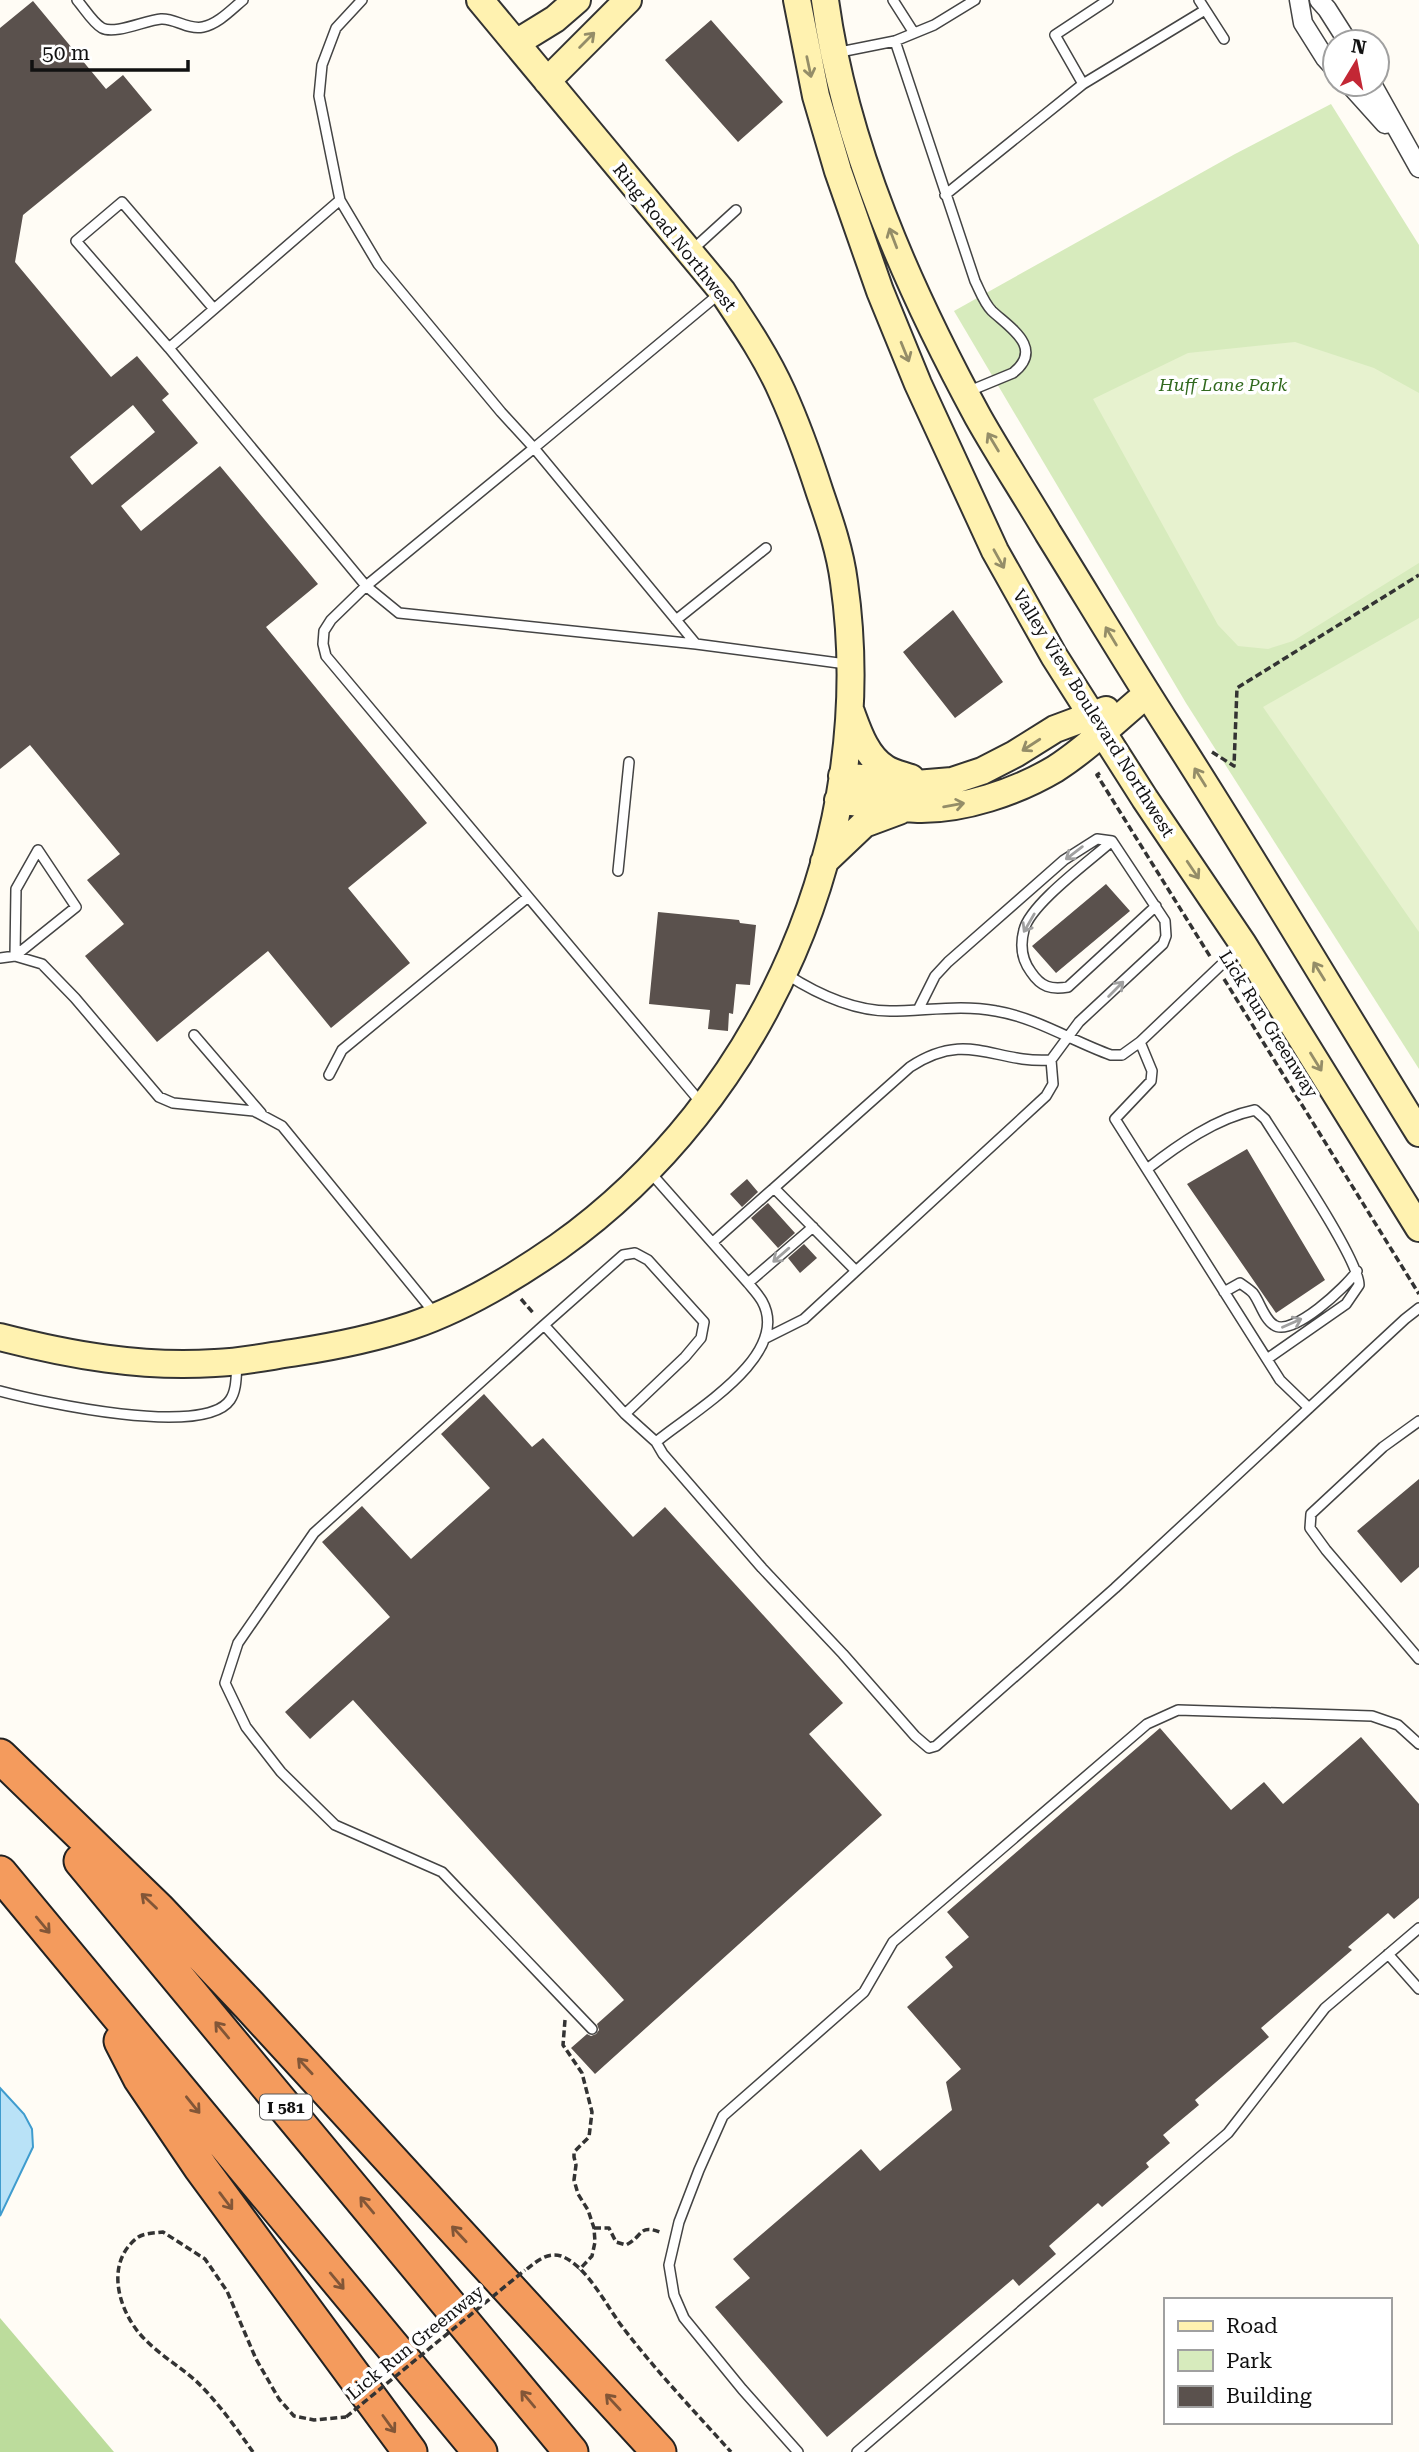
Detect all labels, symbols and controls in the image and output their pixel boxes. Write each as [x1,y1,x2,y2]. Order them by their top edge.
scale bar [32,28,187,72]
north arrow [1321,28,1391,98]
one-way arrow [579,32,596,49]
text: N [1350,34,1368,59]
text: 50 m [42,41,90,65]
one-way arrow [803,55,817,78]
street label: Ring Road Northwest [609,159,741,315]
one-way arrow [885,227,898,249]
one-way arrow [899,341,912,362]
park label: Huff Lane Park [1158,374,1288,395]
one-way arrow [986,432,1000,452]
one-way arrow [993,548,1007,569]
street label: Valley View Boulevard Northwest [1009,585,1179,841]
one-way arrow [1104,627,1118,647]
one-way arrow [1021,738,1041,752]
one-way arrow [1192,768,1206,788]
one-way arrow [942,797,965,811]
one-way arrow [1065,845,1084,860]
one-way arrow [1186,860,1200,879]
one-way arrow [1022,912,1036,932]
street label: Lick Run Greenway [1215,947,1323,1102]
one-way arrow [1311,961,1325,981]
one-way arrow [1107,981,1124,998]
one-way arrow [1309,1051,1323,1071]
one-way arrow [772,1247,790,1263]
one-way arrow [1281,1316,1302,1329]
one-way arrow [141,1893,158,1910]
one-way arrow [36,1915,51,1933]
one-way arrow [214,2021,230,2039]
one-way arrow [297,2058,314,2075]
road number: I 581 [260,2094,312,2120]
one-way arrow [185,2096,200,2114]
one-way arrow [218,2191,233,2210]
one-way arrow [359,2196,375,2214]
one-way arrow [451,2225,467,2243]
one-way arrow [329,2271,345,2289]
street label: Lick Run Greenway [342,2280,488,2404]
legend [1164,2298,1391,2424]
text: Road [1226,2314,1278,2338]
text: Park [1226,2349,1272,2373]
text: Building [1226,2384,1312,2408]
one-way arrow [520,2390,536,2408]
one-way arrow [605,2393,621,2411]
one-way arrow [382,2414,397,2433]

